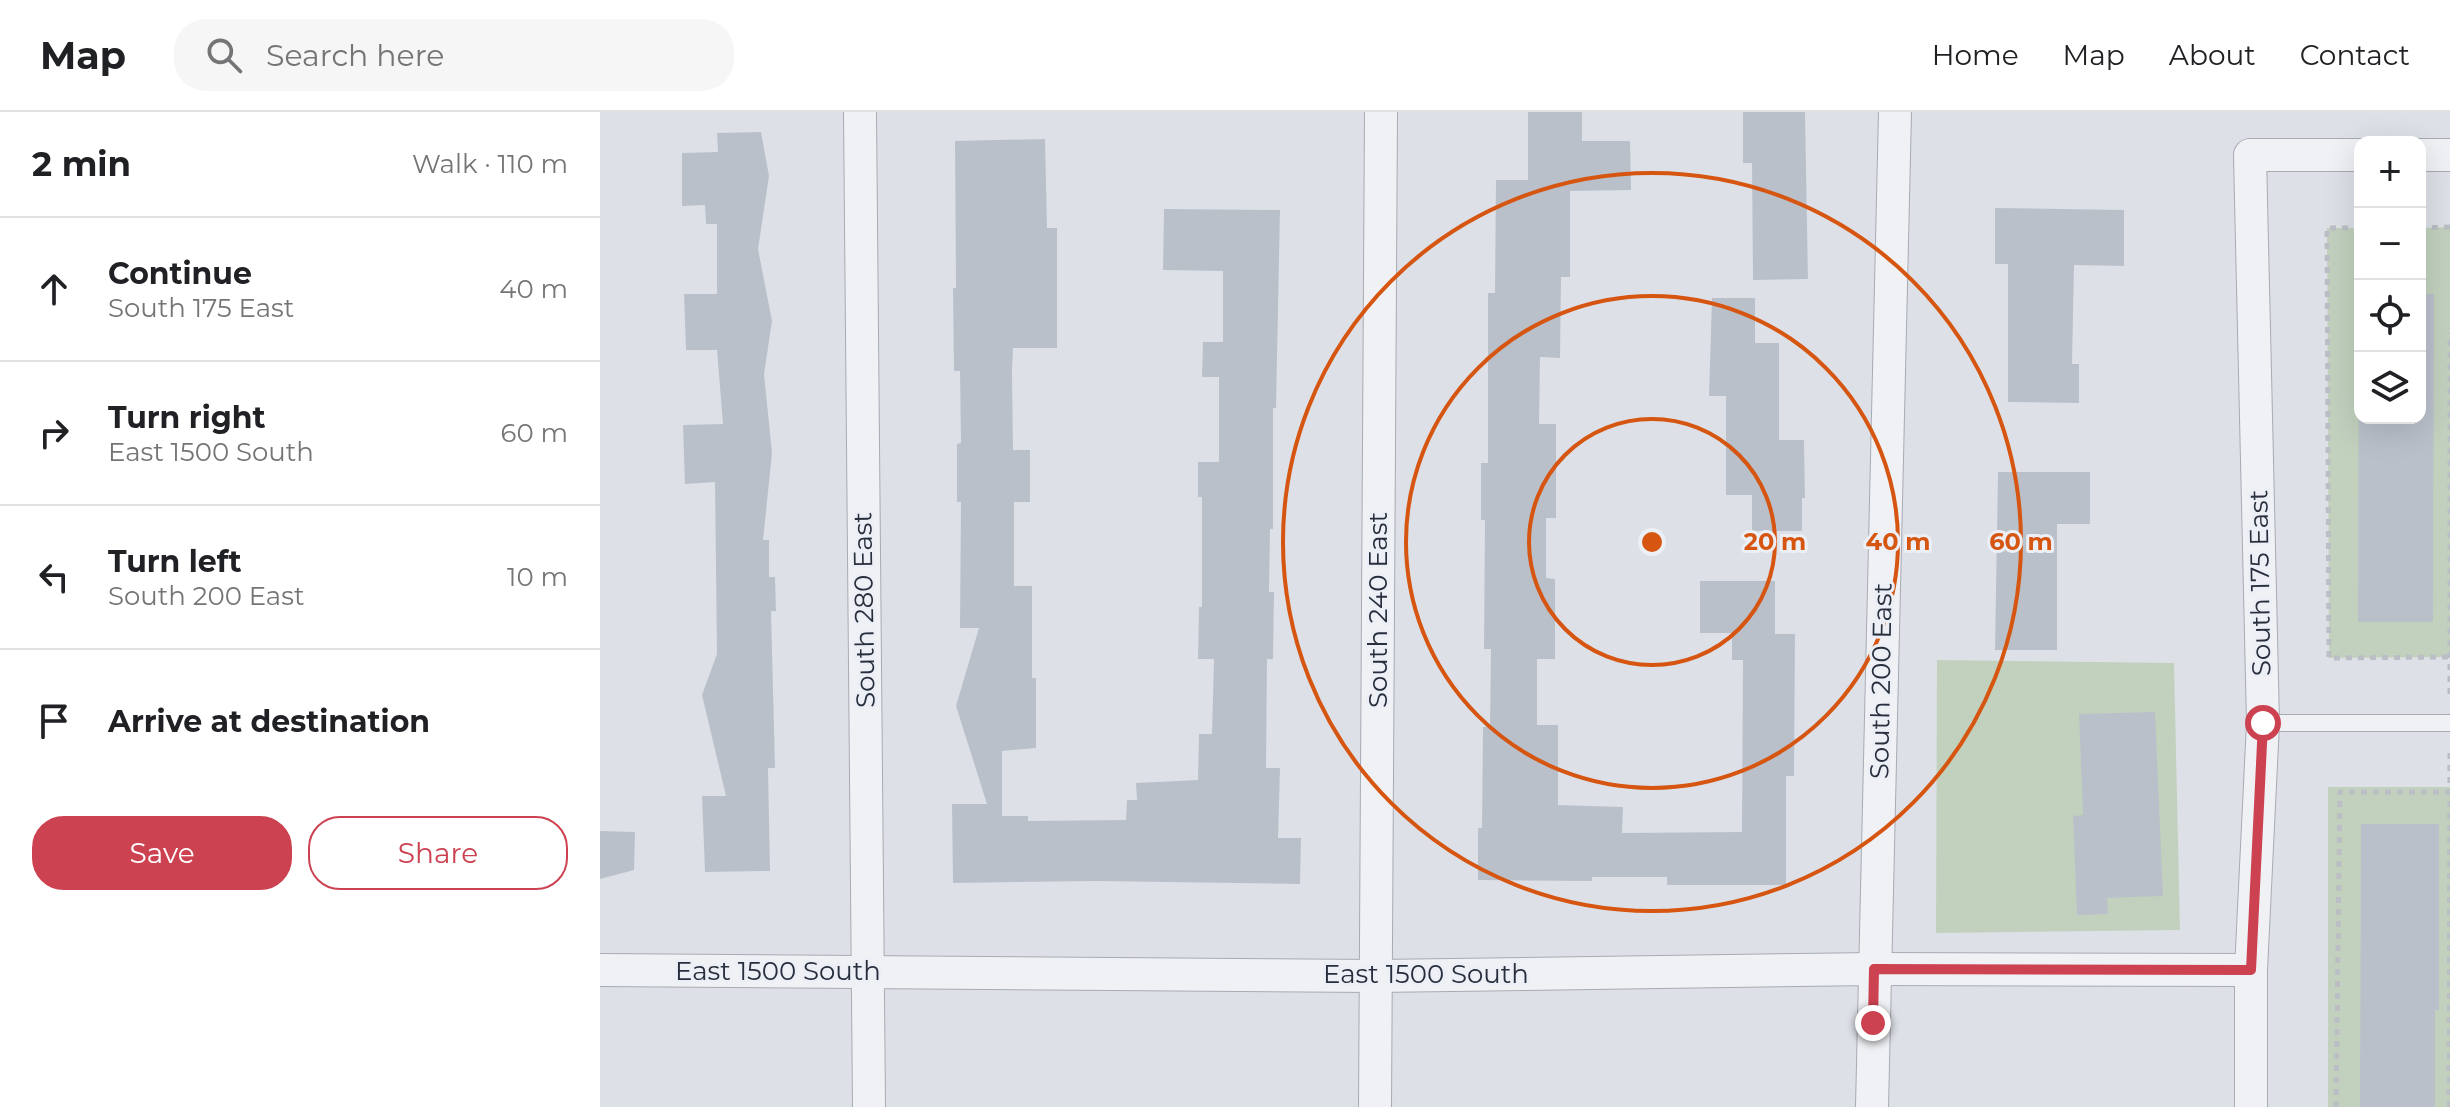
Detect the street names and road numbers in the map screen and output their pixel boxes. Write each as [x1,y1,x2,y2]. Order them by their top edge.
street label: South 175 East [2242,490,2278,676]
street label: South 280 East [846,512,882,708]
street label: South 240 East [1362,512,1394,708]
street label: South 200 East [1863,583,1899,779]
street label: East 1500 South [675,955,881,987]
street label: East 1500 South [1323,958,1529,990]

